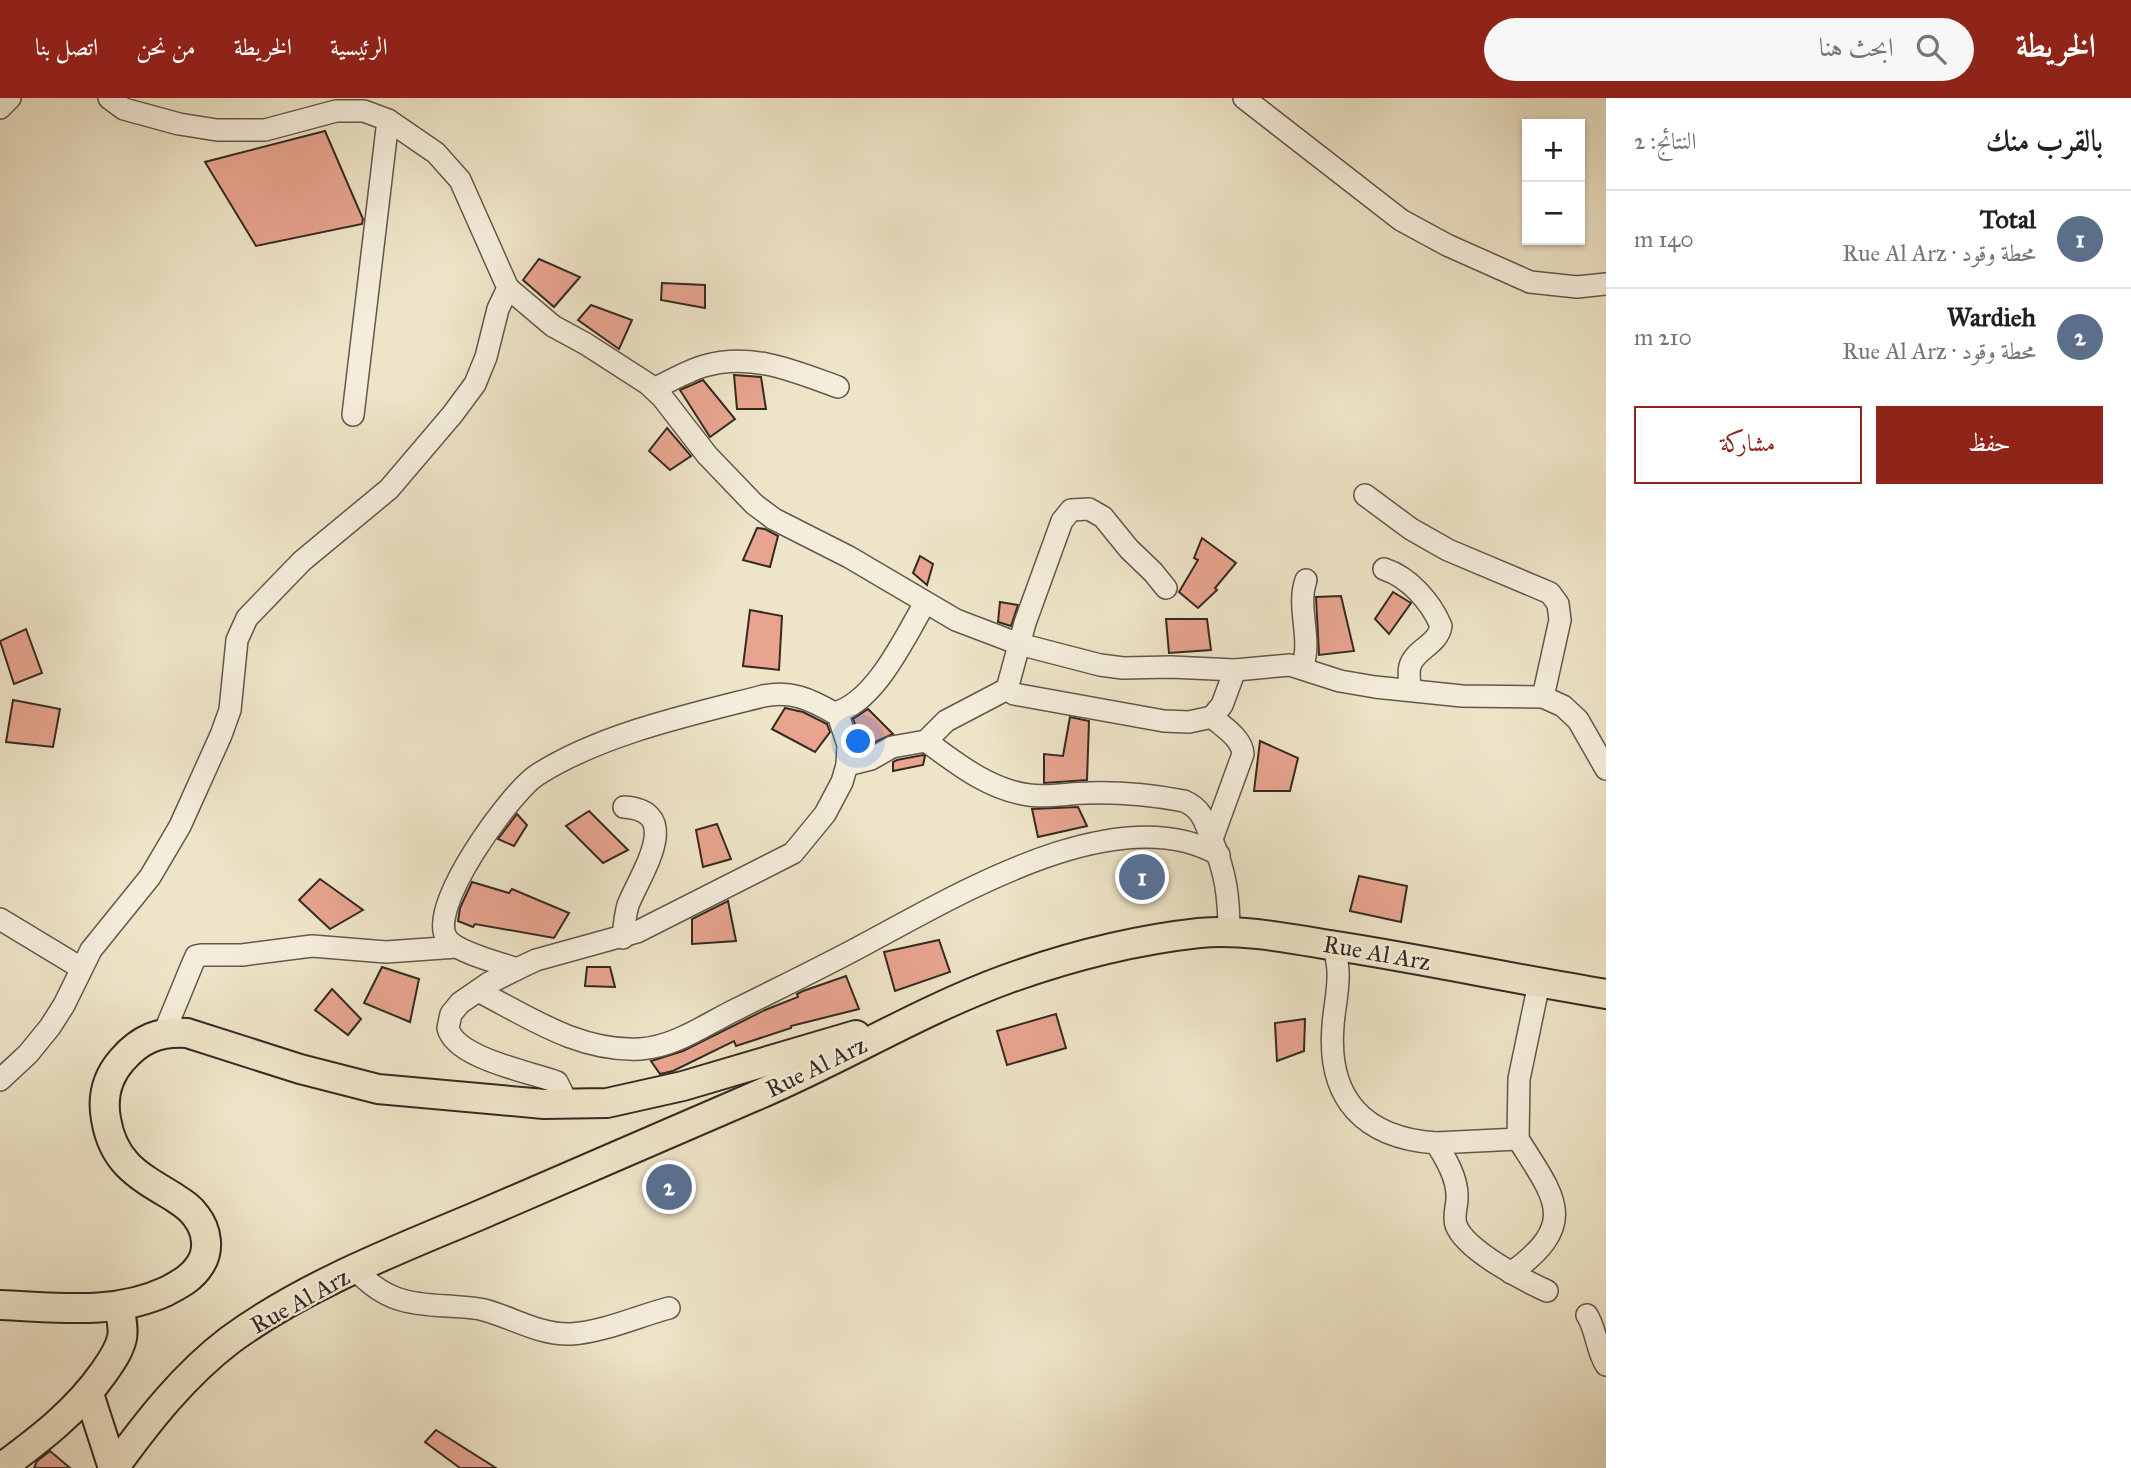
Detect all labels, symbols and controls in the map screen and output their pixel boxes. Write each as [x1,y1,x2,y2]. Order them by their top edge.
search box [1484,18,1974,81]
text: الخريطة [2016,26,2096,66]
icon: search [1912,30,1950,68]
text: ابحث هنا [1819,31,1894,63]
text: اتصل بنا [35,32,98,62]
text: من نحن [136,32,196,62]
text: الخريطة [234,32,292,62]
text: الرئيسية [330,32,388,62]
map controls [1522,119,1585,245]
button: + [1522,119,1585,182]
text: بالقرب منك [1986,123,2103,159]
text: النتائج: 2 [1634,127,1696,155]
button: − [1522,182,1585,245]
text: Total [1980,203,2036,235]
text: 140 m [1634,225,1694,253]
text: 1 [2075,225,2085,253]
text: محطة وقود · Rue Al Arz [1842,239,2036,267]
text: Wardieh [1947,301,2036,333]
text: 210 m [1634,323,1692,351]
text: 2 [2074,323,2086,351]
text: محطة وقود · Rue Al Arz [1842,337,2036,365]
button: مشاركة [1634,406,1862,484]
button: حفظ [1876,406,2103,484]
your location [841,724,875,758]
pin: 1 [1119,851,1165,903]
street label: Rue Al Arz [1321,929,1433,977]
street label: Rue Al Arz [761,1030,871,1104]
pin: 2 [646,1161,692,1213]
street label: Rue Al Arz [245,1262,355,1340]

